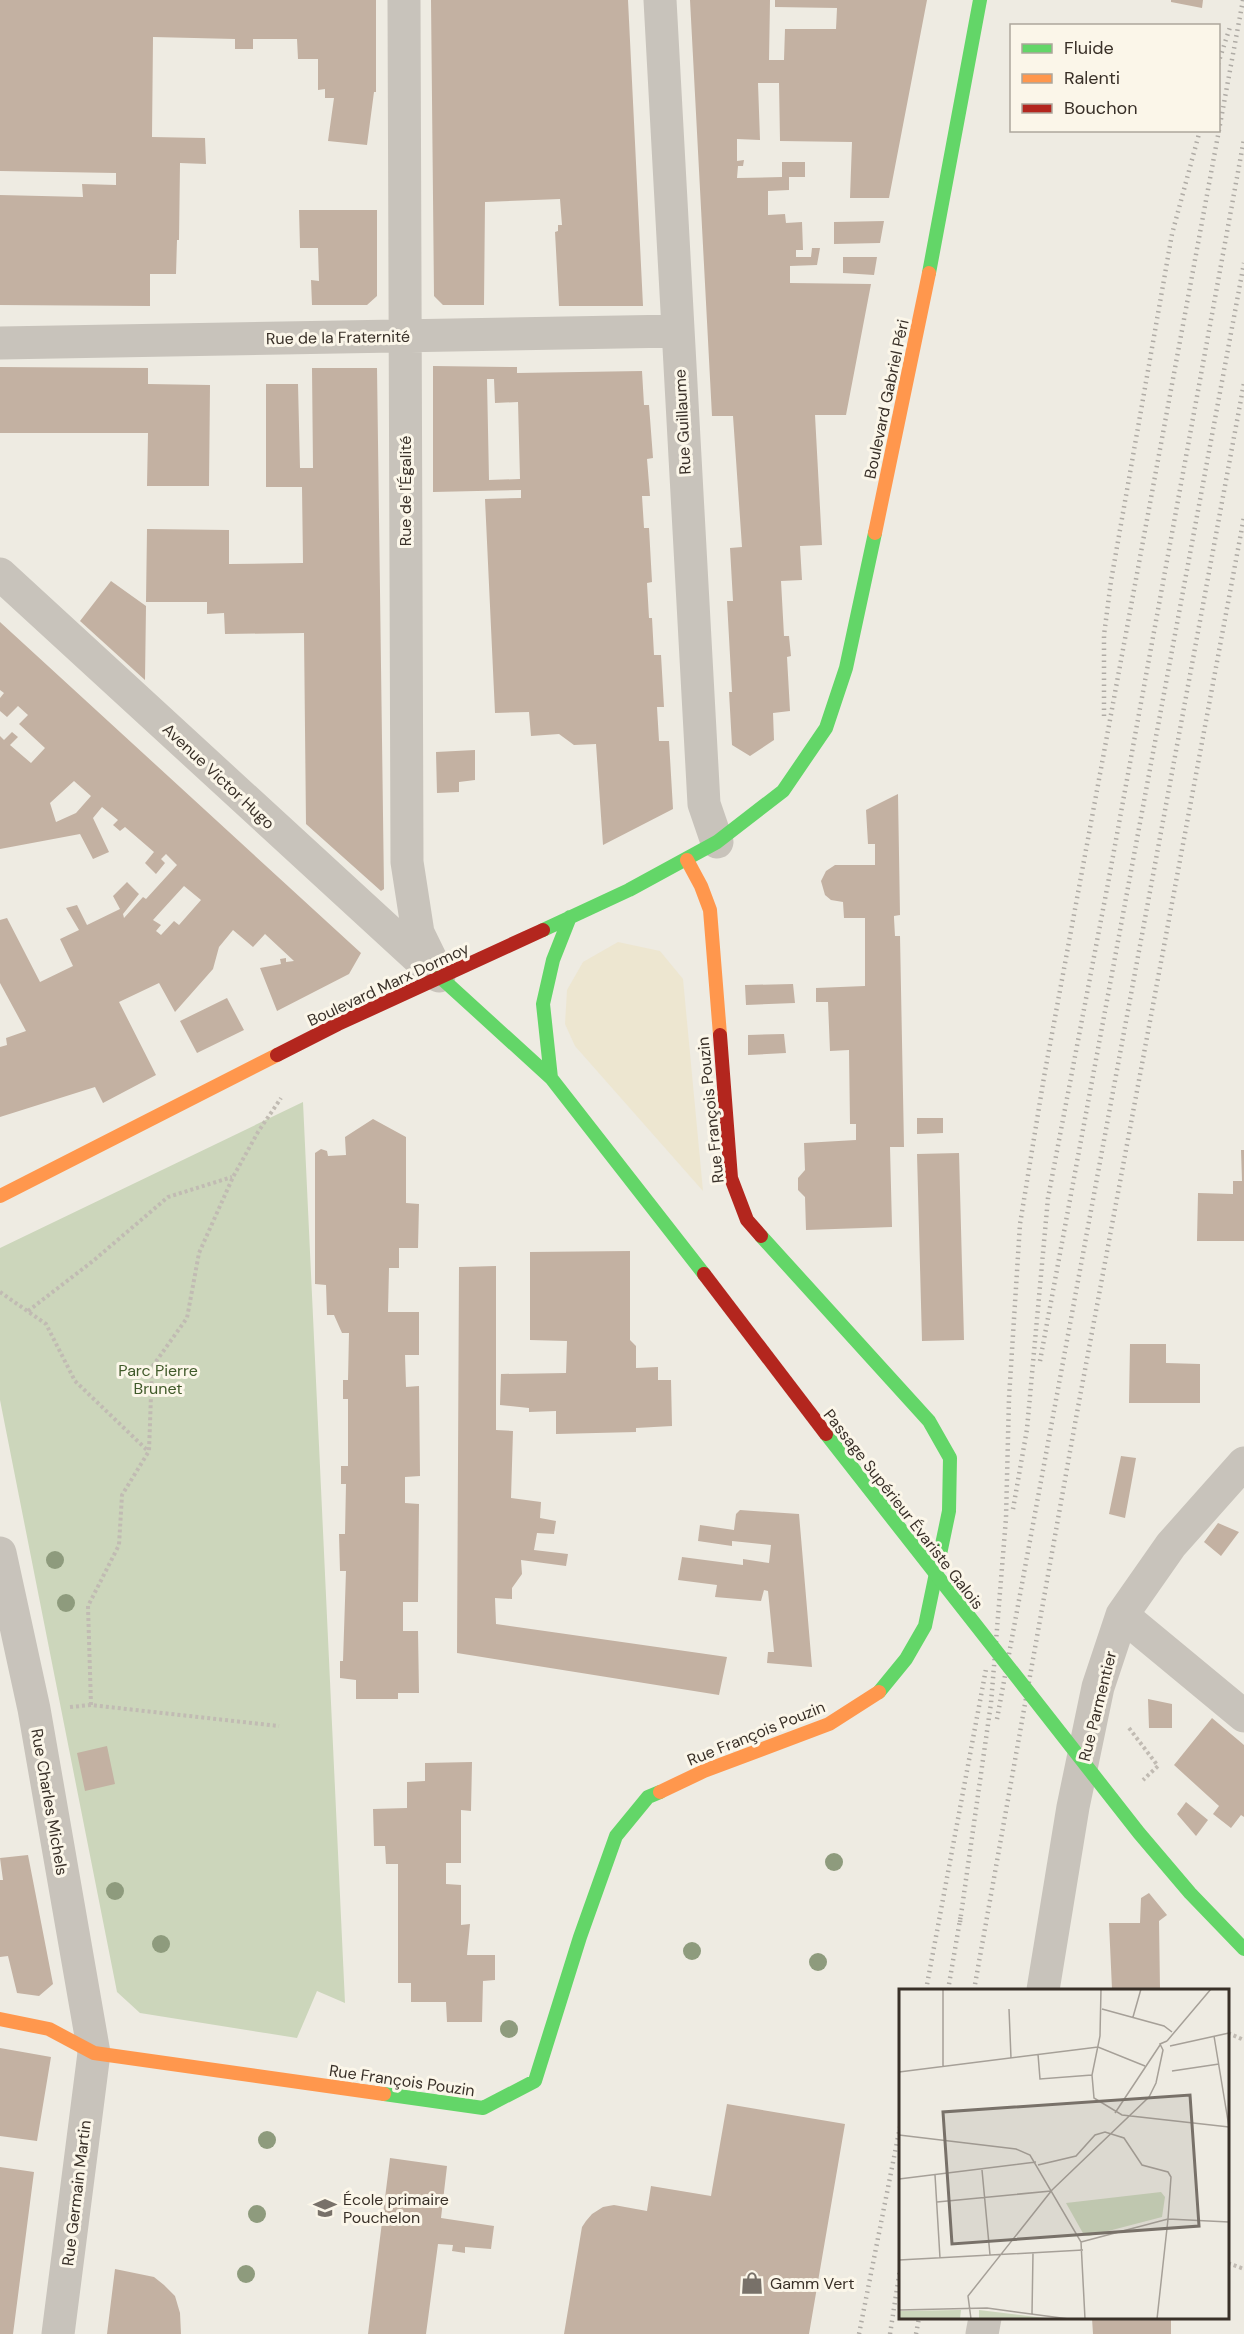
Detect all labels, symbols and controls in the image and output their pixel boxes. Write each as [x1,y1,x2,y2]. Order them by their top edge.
legend [1010,24,1220,132]
text: Fluide [1064,36,1114,60]
text: Ralenti [1064,66,1120,90]
text: Bouchon [1064,96,1138,120]
street label: Boulevard Gabriel Péri [859,317,914,481]
street label: Rue de la Fraternité [266,326,410,349]
street label: Rue Guillaume [669,369,696,475]
street label: Rue de l'Égalité [395,436,416,546]
street label: Avenue Victor Hugo [158,719,279,834]
street label: Boulevard Marx Dormoy [304,938,472,1031]
street label: Rue François Pouzin [692,1036,729,1184]
park label: Parc Pierre Brunet [118,1360,198,1399]
street label: Passage Supérieur Évariste Galois [819,1405,988,1614]
street label: Rue Parmentier [1074,1649,1121,1764]
street label: Rue François Pouzin [684,1696,828,1771]
street label: Rue Charles Michels [26,1727,73,1877]
inset map [899,1989,1229,2319]
street label: Rue François Pouzin [328,2060,476,2101]
street label: Rue Germain Martin [57,2119,96,2267]
place label: École primaire Pouchelon [343,2189,449,2228]
school or university icon: École primaire Pouchelon [312,2195,338,2221]
shop icon: Gamm Vert [739,2270,765,2296]
place label: Gamm Vert [770,2273,855,2294]

